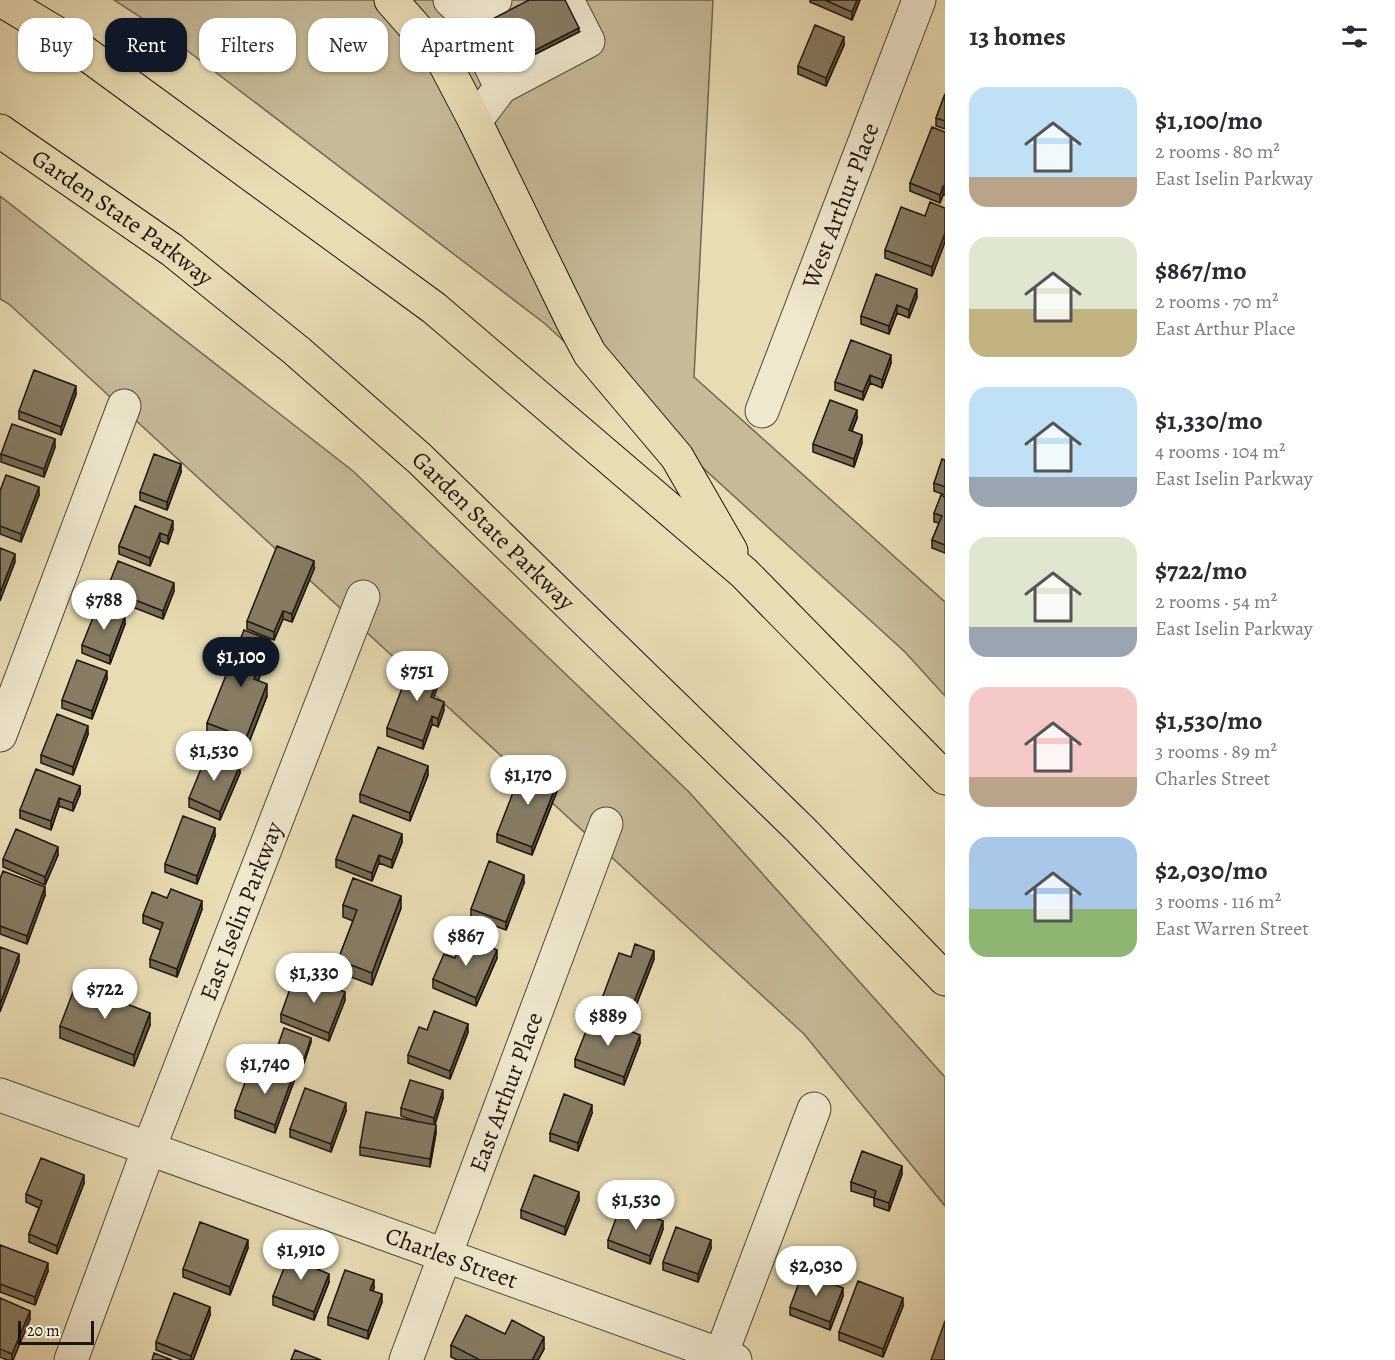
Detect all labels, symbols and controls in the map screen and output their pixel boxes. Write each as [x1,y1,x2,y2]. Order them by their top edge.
chip: Buy [18,18,93,72]
chip: Rent [105,18,187,72]
chip: Filters [199,18,296,72]
chip: New [308,18,388,72]
chip: Apartment [400,18,535,72]
text: 13 homes [969,19,1066,54]
icon: filters [1338,20,1371,53]
text: $1,100/mo [1155,103,1263,138]
icon: home [1017,111,1089,183]
street label: West Arthur Place [794,118,887,294]
text: 2 rooms · 80 m² [1155,138,1280,165]
street label: Garden State Parkway [25,142,220,293]
text: East Iselin Parkway [1155,165,1313,192]
text: $867/mo [1155,253,1247,288]
icon: home [1017,261,1089,333]
text: 2 rooms · 70 m² [1155,288,1279,315]
text: East Arthur Place [1155,315,1295,342]
text: $1,330/mo [1155,403,1263,438]
icon: home [1017,411,1089,483]
text: 4 rooms · 104 m² [1155,438,1286,465]
street label: Garden State Parkway [405,444,582,617]
text: East Iselin Parkway [1155,465,1313,492]
text: $722/mo [1155,553,1247,588]
icon: home [1017,561,1089,633]
pin: $788 [68,580,140,631]
text: $788 [85,586,123,613]
text: 2 rooms · 54 m² [1155,588,1277,615]
text: East Iselin Parkway [1155,615,1313,642]
pin: $1,100 [192,637,290,688]
text: $1,100 [216,643,266,670]
pin: $751 [381,651,453,702]
text: $751 [400,657,434,684]
text: $1,530/mo [1155,703,1263,738]
icon: home [1017,711,1089,783]
pin: $1,530 [165,731,263,782]
text: $1,530 [189,737,239,764]
text: 3 rooms · 89 m² [1155,738,1277,765]
pin: $1,170 [479,755,577,806]
text: $1,170 [504,761,552,788]
text: Charles Street [1155,765,1270,792]
street label: East Iselin Parkway [192,817,290,1005]
text: $2,030/mo [1155,853,1268,888]
icon: home [1017,861,1089,933]
text: 3 rooms · 116 m² [1155,888,1281,915]
text: East Warren Street [1155,915,1309,942]
pin: $867 [430,916,502,967]
text: $867 [448,922,484,949]
pin: $1,330 [265,953,363,1004]
text: $1,330 [289,959,339,986]
pin: $722 [69,969,141,1020]
text: $722 [86,975,124,1002]
pin: $889 [572,996,644,1047]
text: $889 [589,1002,627,1029]
street label: East Arthur Place [462,1007,550,1177]
pin: $1,740 [216,1044,314,1095]
text: $1,740 [240,1050,290,1077]
pin: $1,530 [587,1180,685,1231]
text: $1,530 [611,1186,661,1213]
street label: Charles Street [381,1219,522,1296]
pin: $1,910 [252,1230,350,1281]
text: $1,910 [277,1236,325,1263]
pin: $2,030 [767,1246,865,1297]
text: $2,030 [789,1252,843,1279]
scale bar [18,1318,94,1346]
text: 20 m [27,1320,60,1342]

